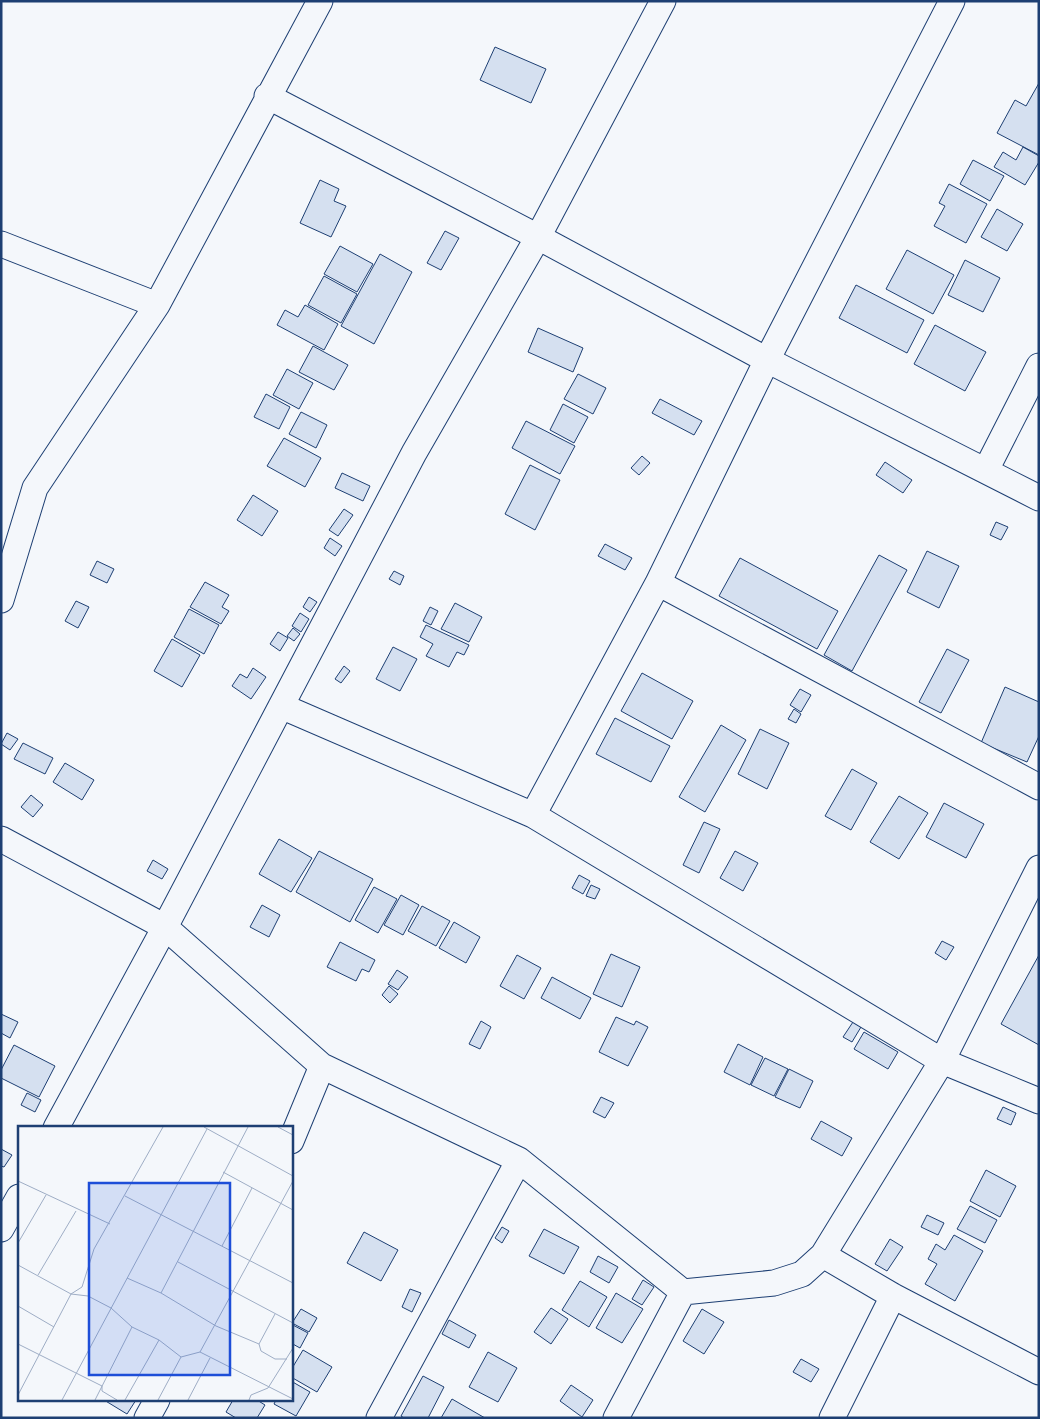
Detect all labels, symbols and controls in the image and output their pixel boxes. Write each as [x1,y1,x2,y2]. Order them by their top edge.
inset map [18,1126,292,1402]

